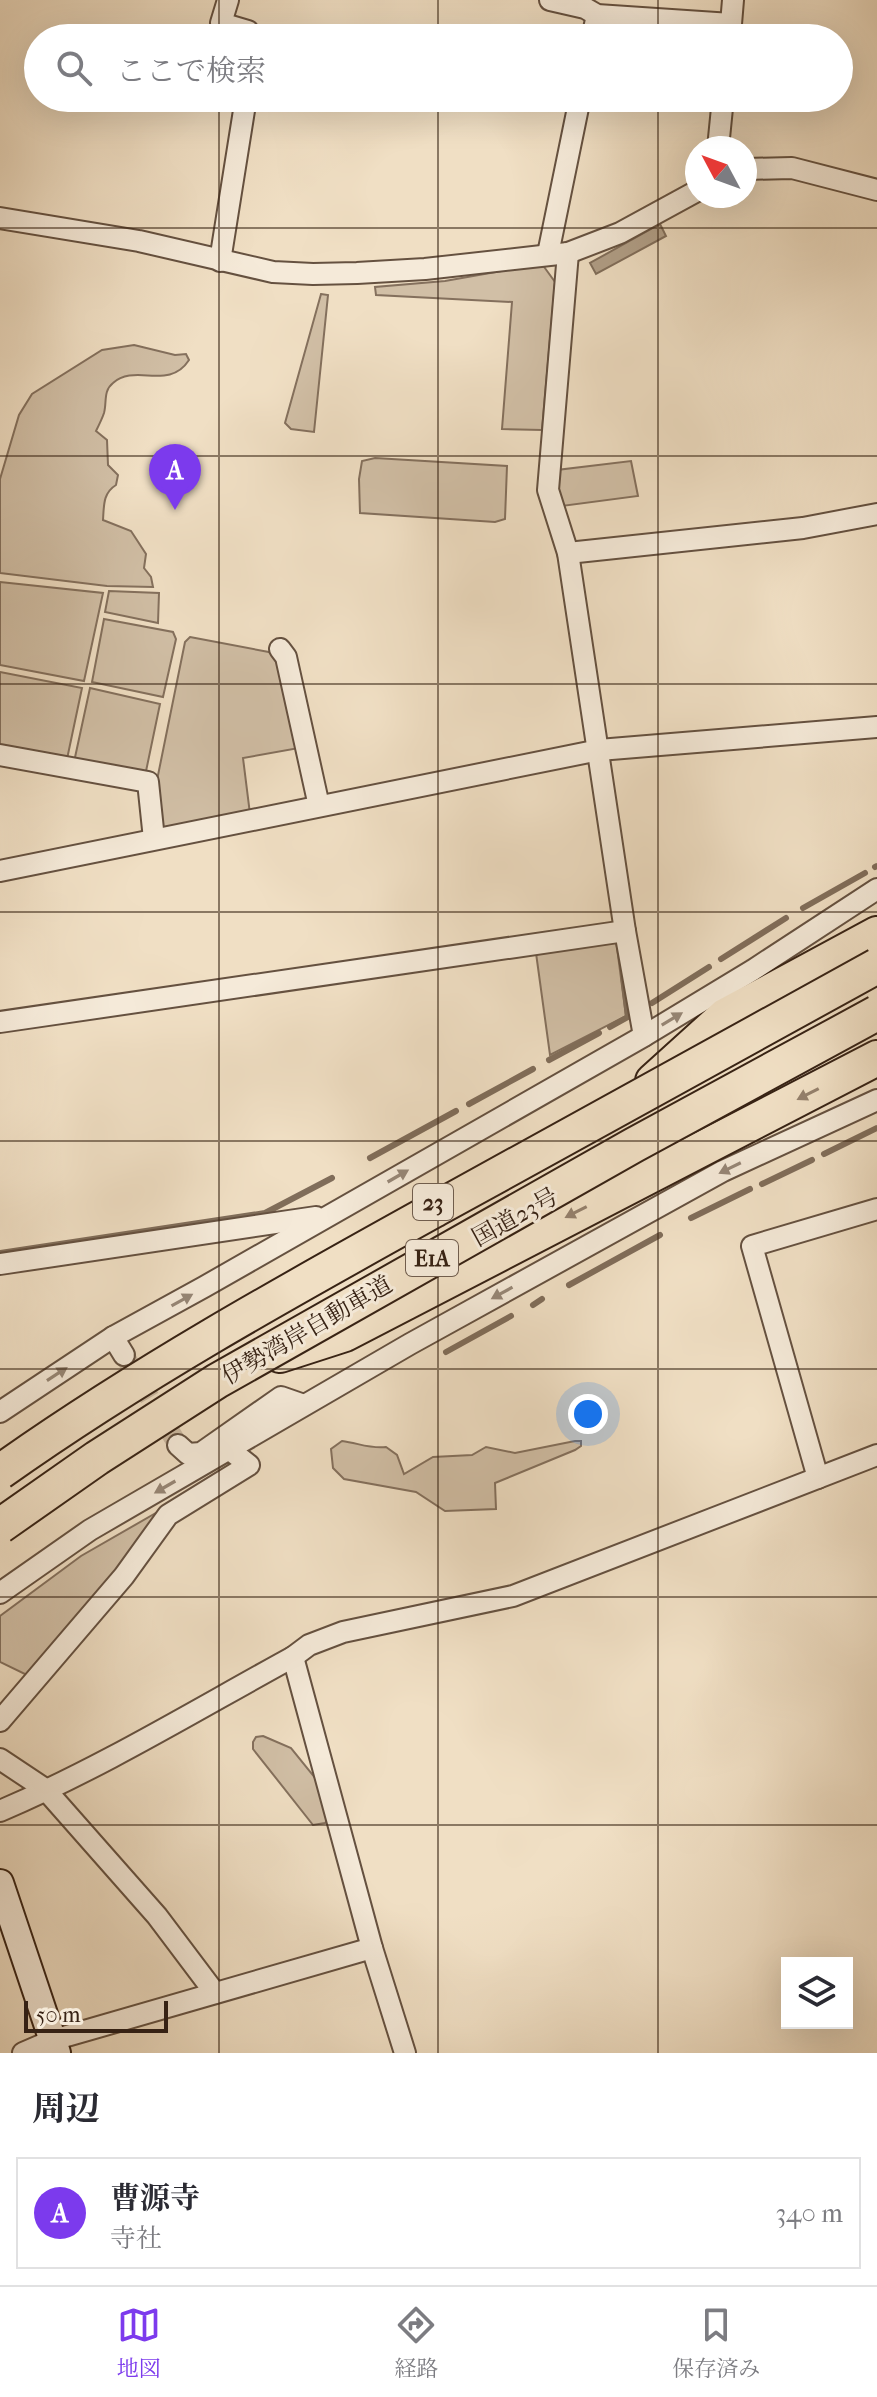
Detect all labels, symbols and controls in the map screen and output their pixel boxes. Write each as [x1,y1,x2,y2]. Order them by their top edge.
search box [24,24,853,112]
icon: search [52,46,96,90]
text: ここで検索 [116,54,266,89]
north arrow [685,136,757,208]
pin: A [149,444,201,510]
one-way arrow [661,1012,683,1026]
one-way arrow [796,1087,819,1100]
one-way arrow [719,1162,742,1175]
one-way arrow [387,1169,409,1183]
street label: 国道23号 [467,1182,563,1252]
road number: 23 [413,1184,453,1220]
one-way arrow [565,1206,588,1219]
road number: E1A [406,1240,458,1276]
street label: 伊勢湾岸自動車道 [217,1270,397,1390]
one-way arrow [491,1287,514,1300]
one-way arrow [170,1293,193,1306]
one-way arrow [46,1367,67,1382]
your location [568,1394,608,1434]
one-way arrow [154,1480,176,1494]
map controls [781,1957,853,2029]
button: layers [781,1957,853,2029]
scale bar [24,1997,168,2033]
text: 50 m [36,2002,81,2028]
text: 周辺 [32,2089,100,2129]
text: 曹源寺 [110,2181,200,2216]
text: A [52,2198,68,2229]
text: 340 m [775,2198,843,2229]
text: 寺社 [110,2223,162,2254]
tab: 地図 [117,2303,161,2382]
tab: 経路 [394,2303,438,2382]
tab: 保存済み [672,2303,760,2382]

